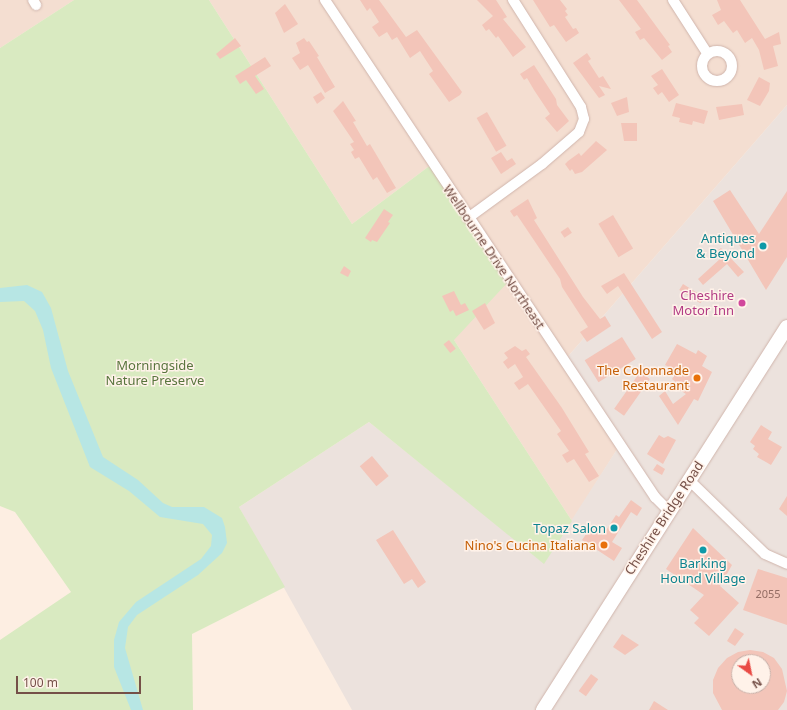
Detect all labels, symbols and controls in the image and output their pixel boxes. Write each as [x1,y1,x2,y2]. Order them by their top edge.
street label: Wellbourne Drive Northeast [440,182,548,332]
place label: Antiques & Beyond [696,231,755,262]
marker: Antiques & Beyond [758,241,768,251]
place label: Cheshire Motor Inn [673,288,734,319]
marker: Cheshire Motor Inn [737,298,747,308]
park label: Morningside Nature Preserve [106,358,204,389]
place label: The Colonnade Restaurant [597,363,689,394]
marker: The Colonnade Restaurant [692,373,702,383]
street label: Cheshire Bridge Road [621,458,707,578]
place label: Topaz Salon [533,520,606,536]
marker: Topaz Salon [609,523,619,533]
place label: Nino's Cucina Italiana [465,537,596,553]
marker: Nino's Cucina Italiana [599,540,609,550]
marker: Barking Hound Village [698,545,708,555]
place label: Barking Hound Village [660,556,746,587]
house number: 2055 [755,587,781,601]
north arrow [731,654,771,694]
scale bar [18,668,143,694]
text: 100 m [23,674,58,691]
text: N [749,675,765,692]

